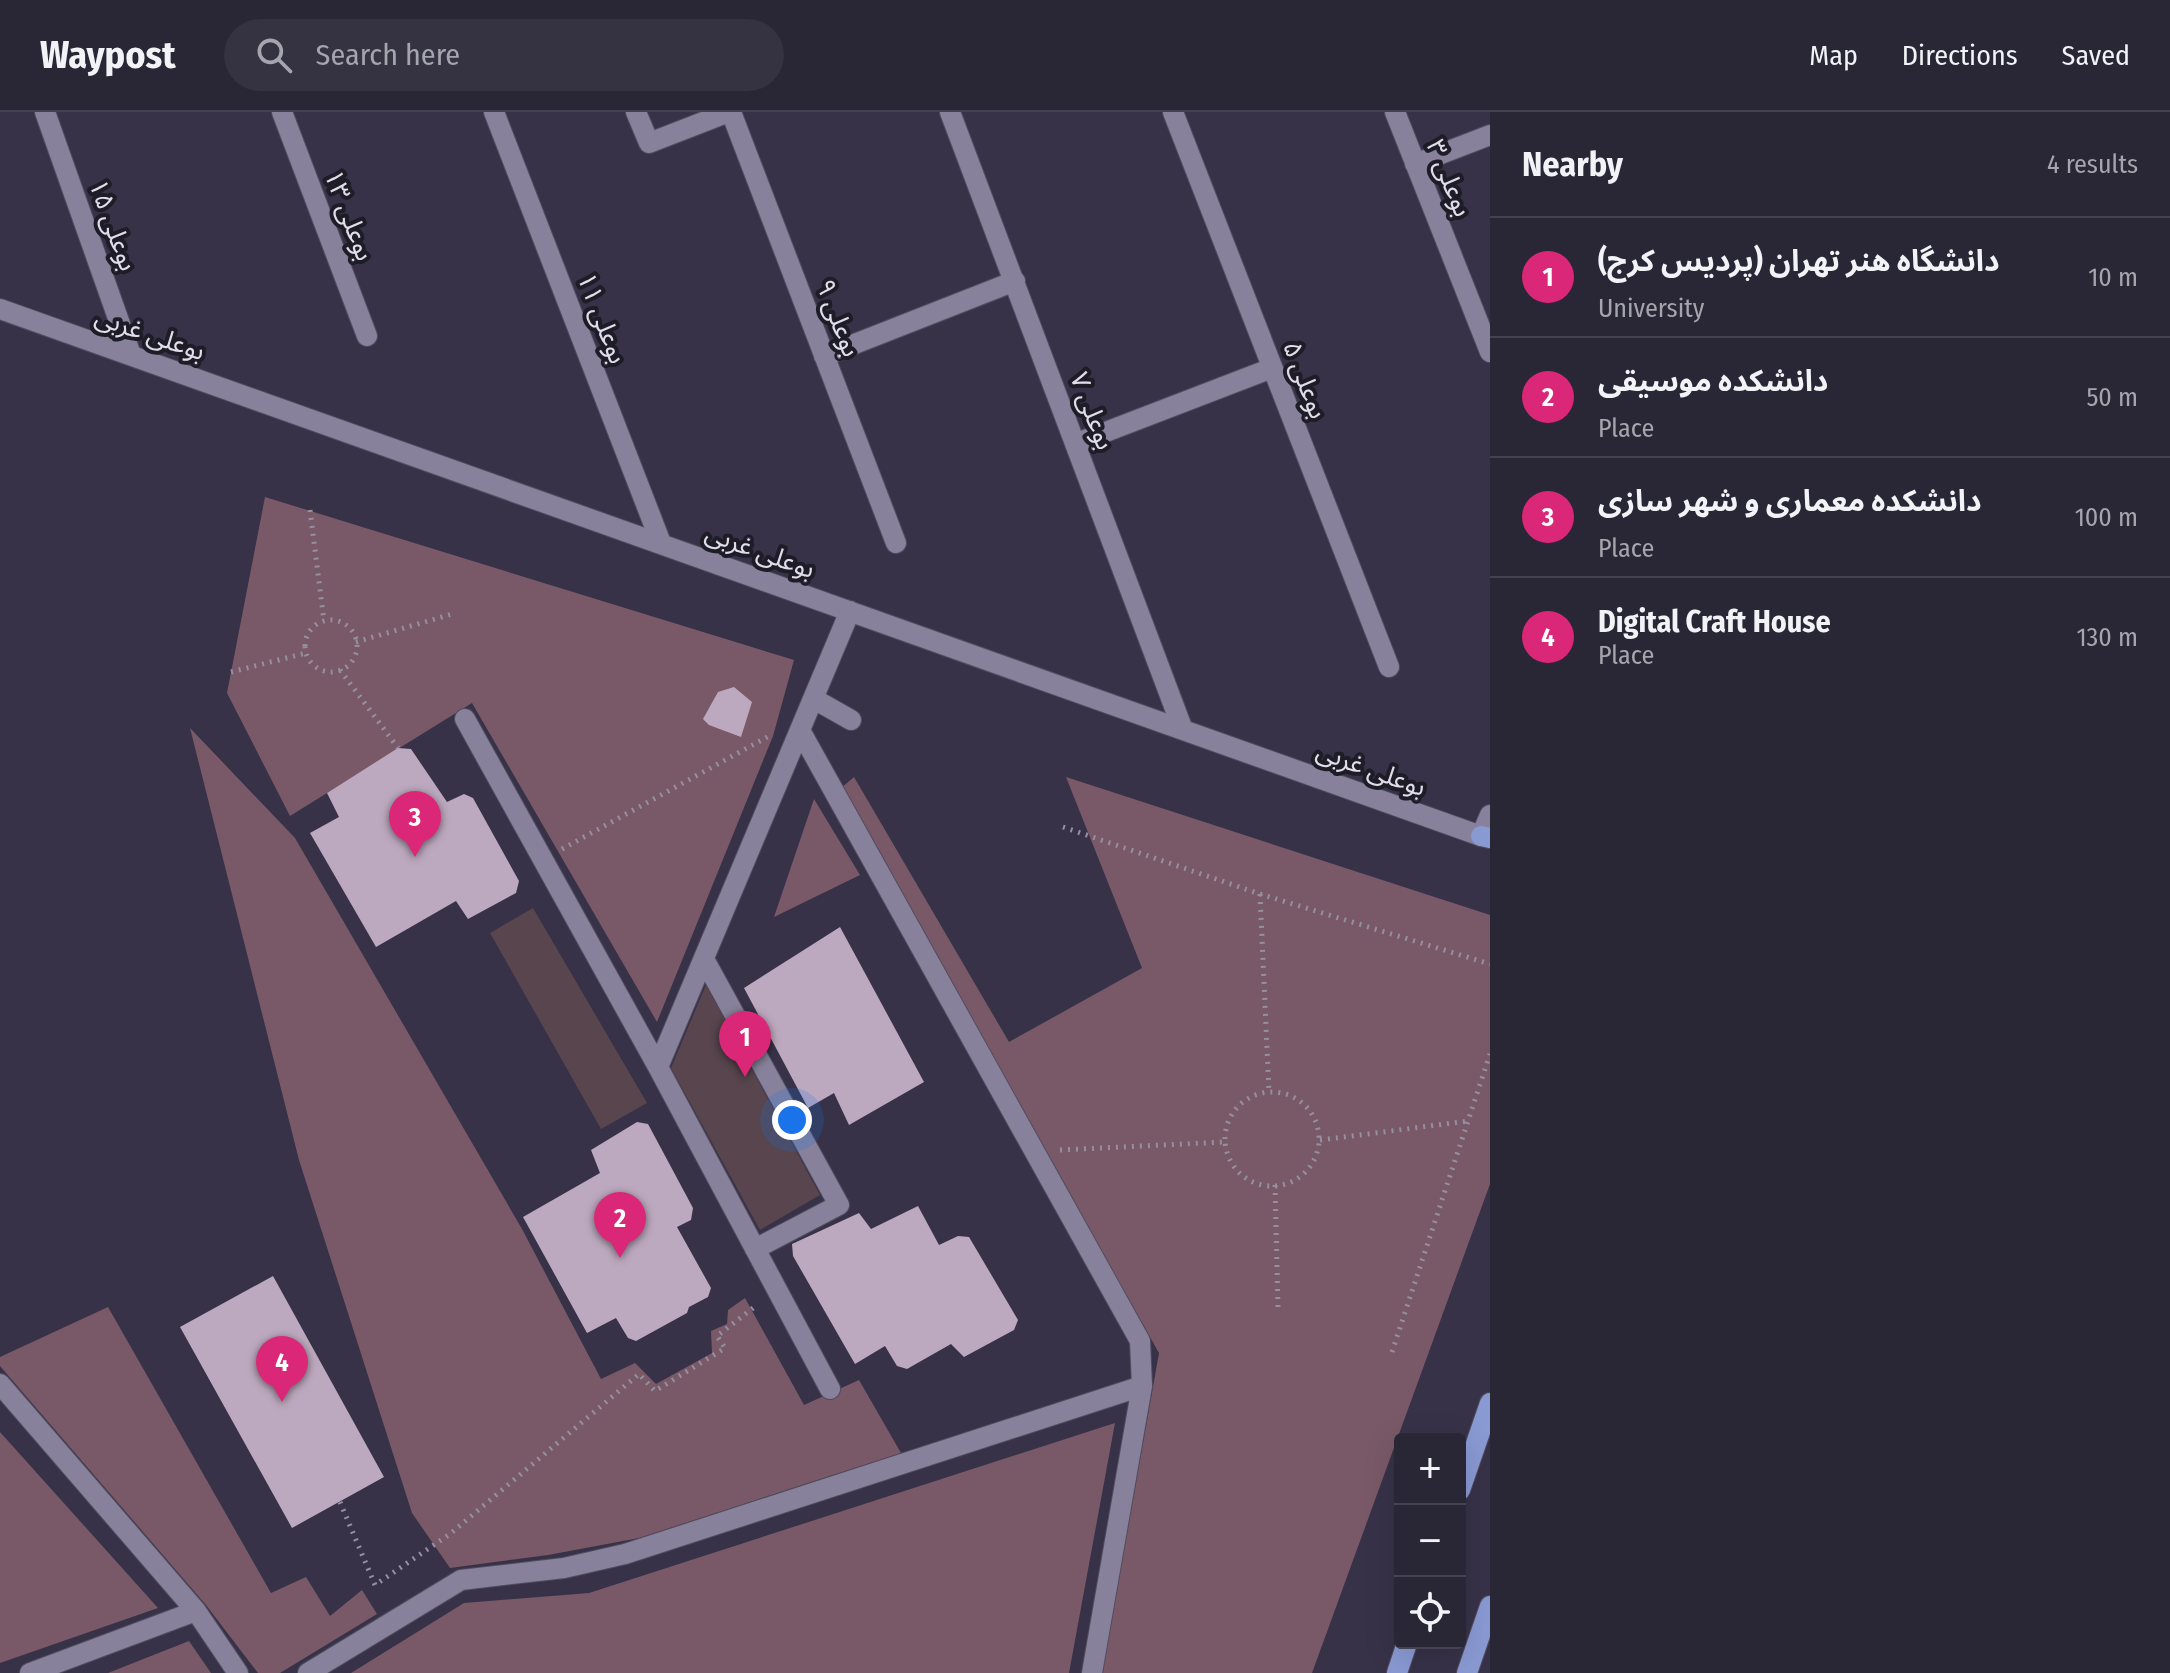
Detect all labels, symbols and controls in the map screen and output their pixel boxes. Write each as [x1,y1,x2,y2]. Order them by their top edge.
search box [224,19,784,91]
text: Waypost [40,32,176,78]
icon: search [252,33,296,77]
text: Search here [316,37,460,73]
text: Map [1809,39,1858,72]
text: Directions [1902,39,2018,72]
text: Saved [2062,39,2130,72]
street label: بوعلی ۳ [1420,135,1478,221]
text: Nearby [1522,144,1623,185]
text: 4 results [2047,149,2138,180]
street label: بوعلی ۱۳ [317,165,381,265]
street label: بوعلی ۱۵ [82,175,144,275]
text: دانشگاه هنر تهران (پردیس کرج) [1598,243,2000,279]
text: 1 [1543,262,1554,293]
text: 10 m [2088,262,2138,293]
street label: بوعلی ۱۱ [570,268,634,368]
street label: بوعلی ۹ [809,275,867,361]
text: University [1598,293,1704,324]
street label: بوعلی غربی [91,301,209,367]
street label: بوعلی ۵ [1276,337,1334,423]
text: دانشکده موسیقی [1598,363,1828,399]
street label: بوعلی ۷ [1063,368,1121,454]
text: 2 [1542,382,1554,413]
text: 50 m [2086,382,2138,413]
text: Place [1598,413,1654,444]
text: دانشکده معماری و شهر سازی [1598,483,1981,519]
text: 3 [1542,502,1554,533]
text: 100 m [2075,502,2138,533]
street label: بوعلی غربی [701,517,819,585]
text: Place [1598,533,1654,564]
text: Digital Craft House [1598,604,1831,640]
text: 4 [1541,622,1555,653]
text: 130 m [2076,622,2138,653]
text: Place [1598,640,1654,671]
street label: بوعلی غربی [1312,735,1430,803]
pin: 3 [389,791,441,857]
pin: 1 [719,1011,771,1077]
your location [772,1100,812,1140]
pin: 2 [594,1192,646,1258]
pin: 4 [256,1336,308,1402]
map controls [1394,1433,1466,1649]
button: + [1394,1433,1466,1505]
button: − [1394,1505,1466,1577]
button: locate [1394,1577,1466,1649]

